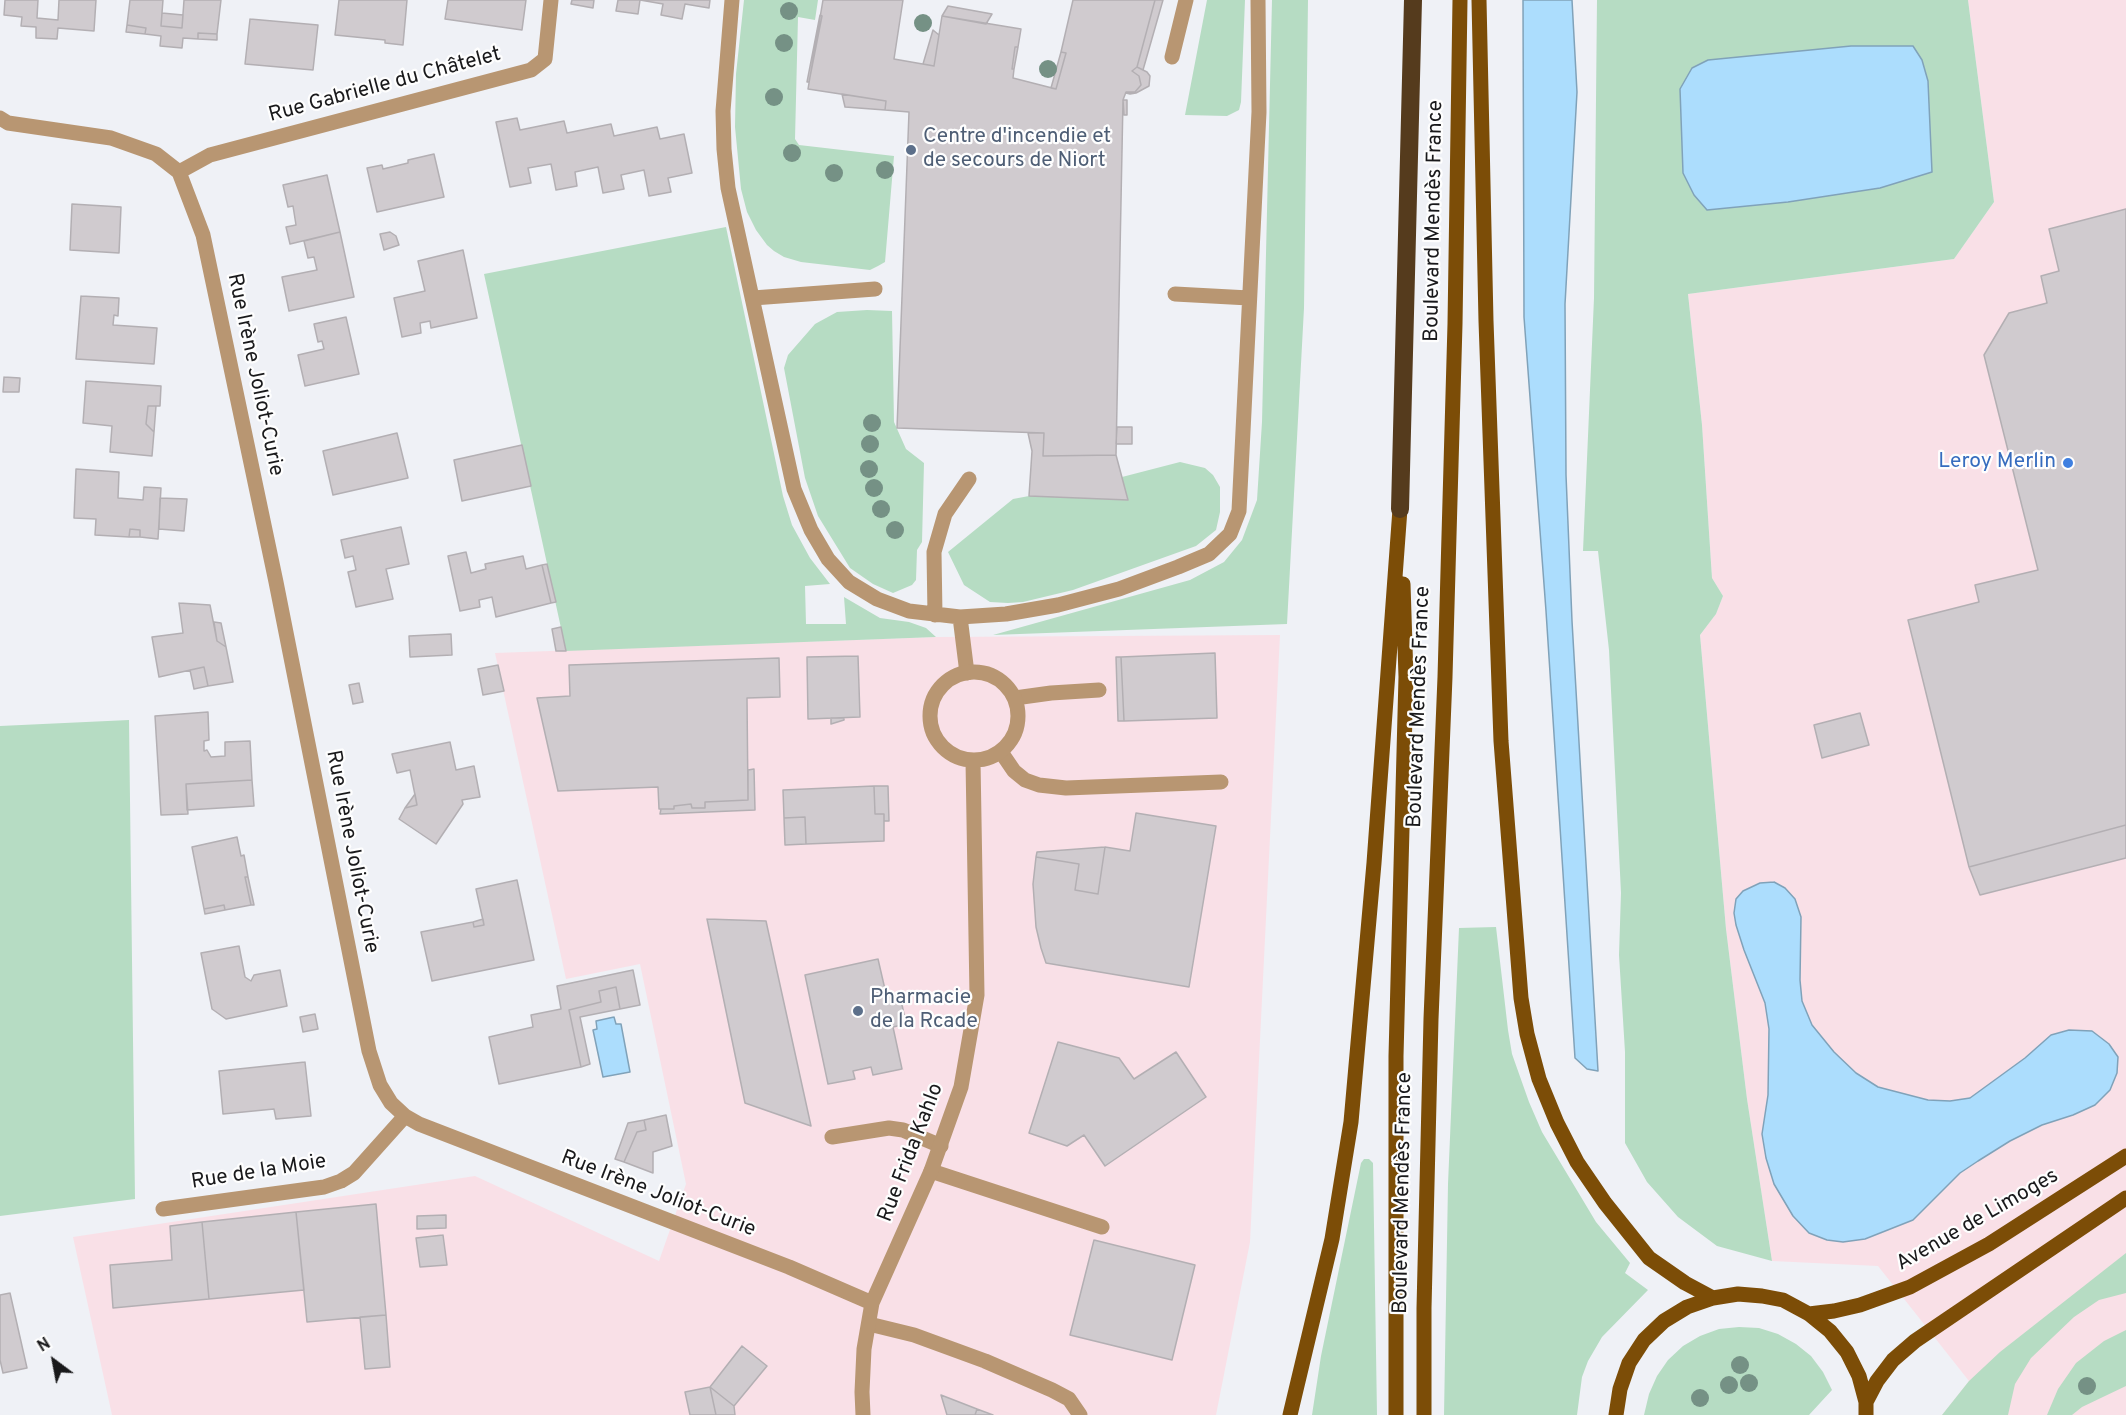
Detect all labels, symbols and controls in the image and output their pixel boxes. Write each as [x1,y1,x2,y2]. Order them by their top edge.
street label: Rue Gabrielle du Châtelet [266,43,504,129]
street label: Boulevard Mendès France [1420,100,1450,342]
place label: Centre d'incendie et de secours de Niort [923,125,1111,175]
marker: Centre d'incendie et de secours de Niort [904,143,918,157]
street label: Rue Irène Joliot-Curie [220,271,288,479]
place label: Leroy Merlin [1938,450,2056,476]
marker: Leroy Merlin [2061,456,2075,470]
street label: Boulevard Mendès France [1403,586,1437,828]
street label: Rue Irène Joliot-Curie [319,748,383,956]
place label: Pharmacie de la Rcade [870,986,978,1036]
marker: Pharmacie de la Rcade [851,1004,865,1018]
street label: Boulevard Mendès France [1389,1072,1419,1314]
street label: Rue Frida Kahlo [874,1080,950,1226]
street label: Rue Irène Joliot-Curie [557,1146,759,1244]
street label: Rue de la Moie [190,1150,328,1196]
street label: Avenue de Limoges [1892,1164,2064,1278]
north arrow [24,1331,84,1391]
text: N [34,1334,55,1357]

